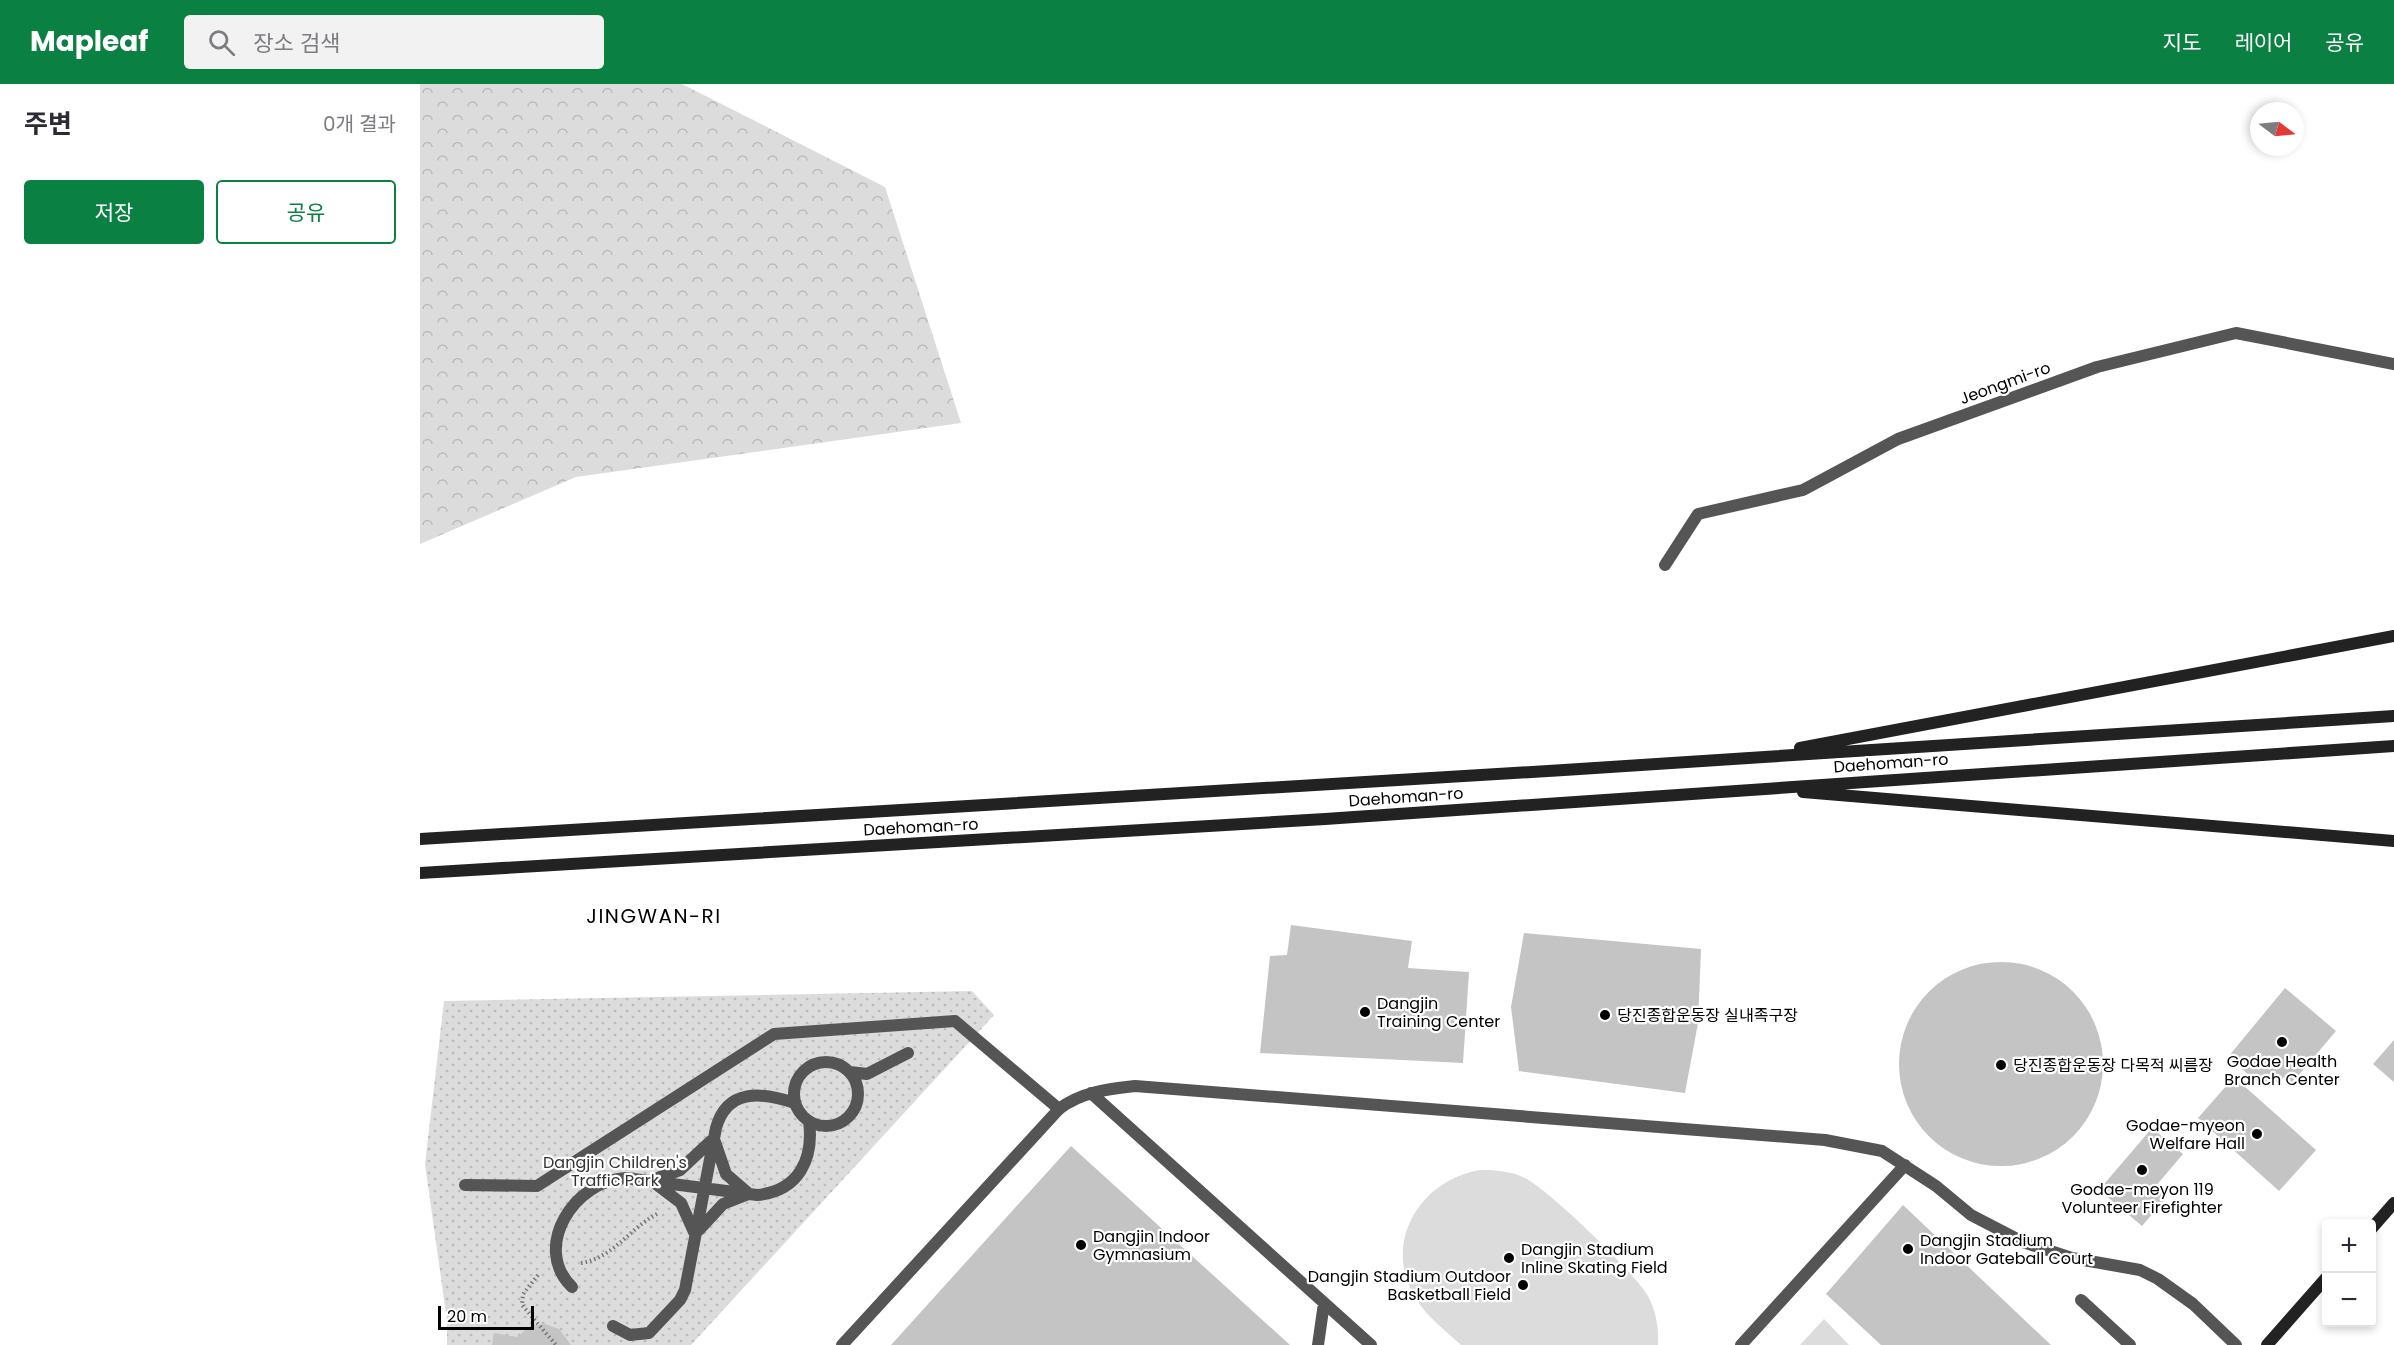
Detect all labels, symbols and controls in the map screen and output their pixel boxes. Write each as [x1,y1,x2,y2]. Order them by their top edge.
search box [184,15,604,69]
text: Mapleaf [30,22,148,61]
icon: search [205,26,238,59]
text: 장소 검색 [253,28,340,59]
text: 지도 [2163,28,2201,57]
text: 레이어 [2234,28,2292,57]
text: 공유 [2325,28,2364,57]
north arrow [2250,102,2304,156]
text: 주변 [24,106,72,142]
text: 0개 결과 [323,110,396,138]
button: 저장 [24,180,204,244]
button: 공유 [216,180,396,244]
street label: Jeongmi-ro [1956,356,2054,410]
street label: Daehoman-ro [1833,748,1949,778]
street label: Daehoman-ro [1348,782,1464,812]
street label: Daehoman-ro [863,813,979,841]
district label: JINGWAN-RI [586,902,722,930]
place label: Dangjin Training Center [1377,992,1500,1033]
place label: 당진종합운동장 실내족구장 [1617,1004,1798,1027]
marker: Dangjin Training Center [1358,1005,1372,1019]
marker: 당진종합운동장 실내족구장 [1598,1008,1612,1022]
marker: Godae Health Branch Center [2275,1035,2289,1049]
place label: Godae Health Branch Center [2224,1050,2340,1091]
place label: 당진종합운동장 다목적 씨름장 [2013,1054,2213,1077]
marker: 당진종합운동장 다목적 씨름장 [1994,1058,2008,1072]
place label: Godae-myeon Welfare Hall [2126,1114,2245,1155]
marker: Godae-myeon Welfare Hall [2250,1127,2264,1141]
park label: Dangjin Children's Traffic Park [543,1151,687,1192]
marker: Godae-meyon 119 Volunteer Firefighter [2135,1163,2149,1177]
place label: Godae-meyon 119 Volunteer Firefighter [2061,1178,2223,1219]
map controls [2322,1219,2376,1327]
button: + [2322,1219,2376,1273]
place label: Dangjin Indoor Gymnasium [1093,1225,1210,1266]
place label: Dangjin Stadium Indoor Gateball Court [1920,1229,2093,1270]
marker: Dangjin Indoor Gymnasium [1074,1238,1088,1252]
place label: Dangjin Stadium Inline Skating Field [1521,1238,1668,1279]
marker: Dangjin Stadium Indoor Gateball Court [1901,1242,1915,1256]
marker: Dangjin Stadium Inline Skating Field [1502,1251,1516,1265]
place label: Dangjin Stadium Outdoor Basketball Field [1308,1265,1511,1306]
button: − [2322,1273,2376,1327]
marker: Dangjin Stadium Outdoor Basketball Field [1516,1278,1530,1292]
scale bar [438,1303,534,1330]
text: 20 m [447,1305,487,1328]

